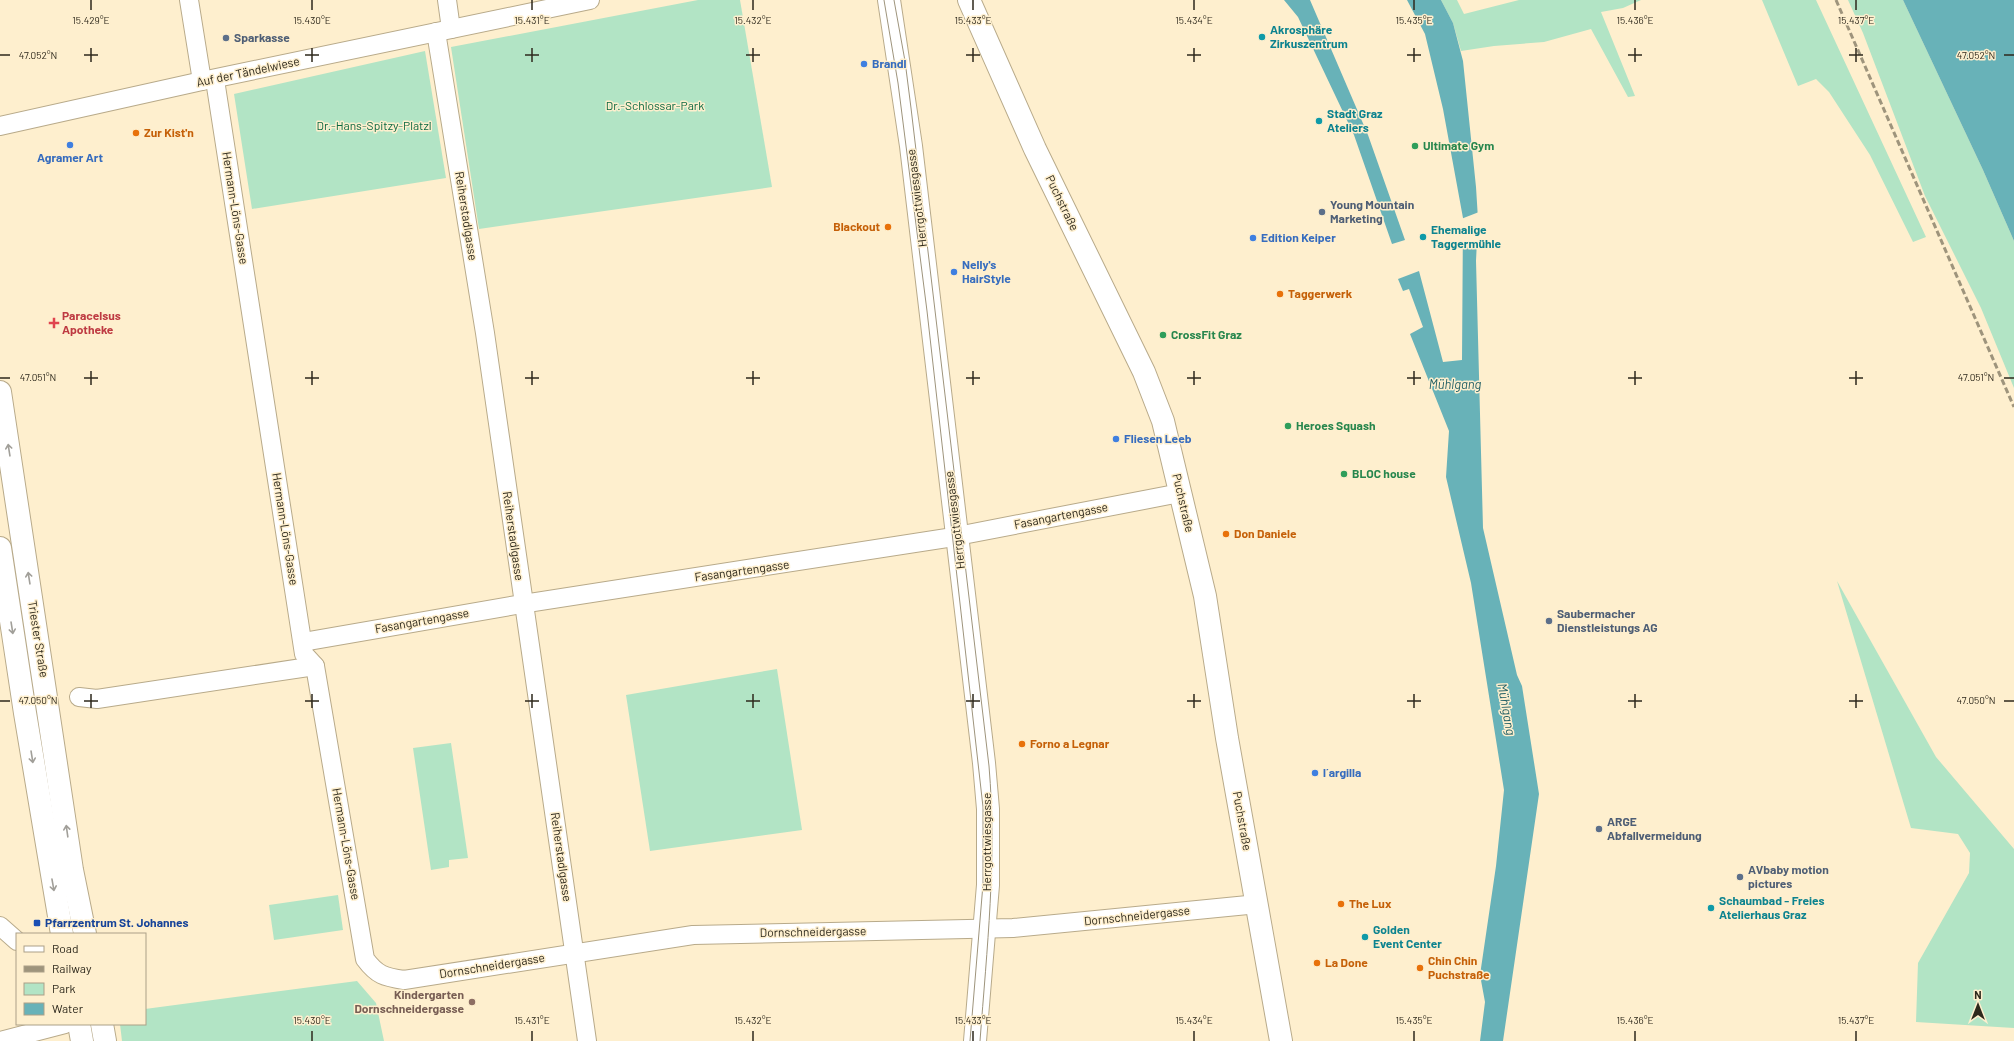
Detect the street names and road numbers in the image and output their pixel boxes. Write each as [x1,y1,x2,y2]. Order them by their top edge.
street label: Auf der Tändelwiese [195,53,301,89]
street label: Herrgottwiesgasse [903,148,929,248]
street label: Hermann-Löns-Gasse [220,151,252,265]
street label: Reiherstadlgasse [453,170,481,261]
street label: Puchstraße [1043,173,1082,233]
street label: Herrgottwiesgasse [941,470,967,570]
street label: Hermann-Löns-Gasse [270,472,302,586]
street label: Puchstraße [1170,472,1198,534]
street label: Reiherstadlgasse [501,490,527,581]
street label: Fasangartengasse [1013,499,1109,531]
street label: Fasangartengasse [694,556,790,584]
street label: Triester Straße [26,599,52,678]
street label: Fasangartengasse [374,605,470,635]
street label: Hermann-Löns-Gasse [330,787,364,901]
street label: Puchstraße [1231,790,1255,852]
street label: Herrgottwiesgasse [979,793,993,891]
street label: Reiherstadlgasse [549,811,575,902]
street label: Dornschneidergasse [1083,902,1191,928]
street label: Dornschneidergasse [760,923,866,939]
street label: Dornschneidergasse [438,950,546,980]

